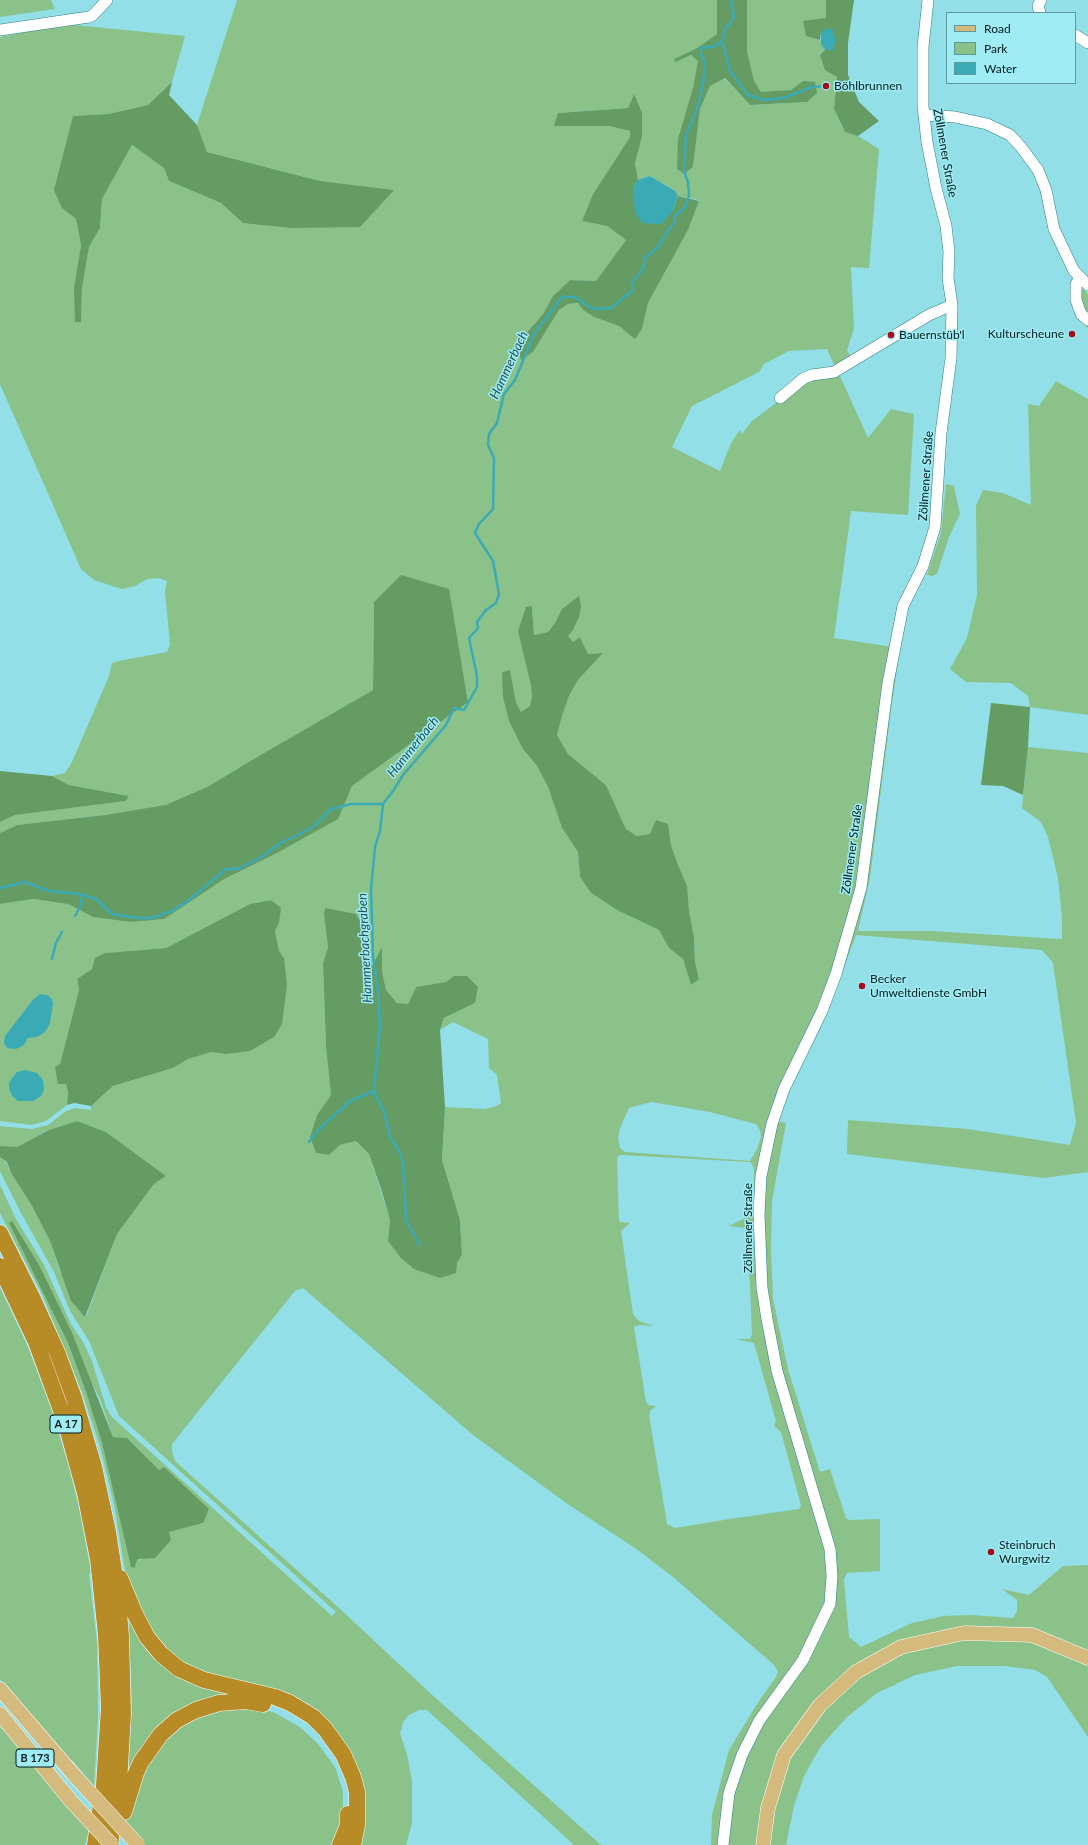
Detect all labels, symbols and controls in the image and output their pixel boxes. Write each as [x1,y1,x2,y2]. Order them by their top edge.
legend [946,12,1076,84]
text: Road [984,21,1011,36]
text: Park [984,41,1007,56]
text: Water [984,61,1017,76]
place label: Böhlbrunnen [834,79,902,93]
marker: Böhlbrunnen [821,81,831,91]
street label: Zöllmener Straße [930,107,960,199]
place label: Kulturscheune [988,327,1064,341]
place label: Bauernstüb'l [899,328,965,342]
water label: Hammerbach [486,329,532,401]
marker: Kulturscheune [1067,329,1077,339]
marker: Bauernstüb'l [886,330,896,340]
street label: Zöllmener Straße [916,431,936,521]
water label: Hammerbach [384,714,442,780]
street label: Zöllmener Straße [839,803,865,895]
water label: Hammerbachgraben [354,893,376,1003]
place label: Becker Umweltdienste GmbH [870,972,987,1000]
marker: Becker Umweltdienste GmbH [857,981,867,991]
street label: Zöllmener Straße [741,1183,755,1273]
road number: A 17 [50,1415,82,1433]
place label: Steinbruch Wurgwitz [999,1538,1056,1566]
marker: Steinbruch Wurgwitz [986,1547,996,1557]
road number: B 173 [16,1749,54,1767]

